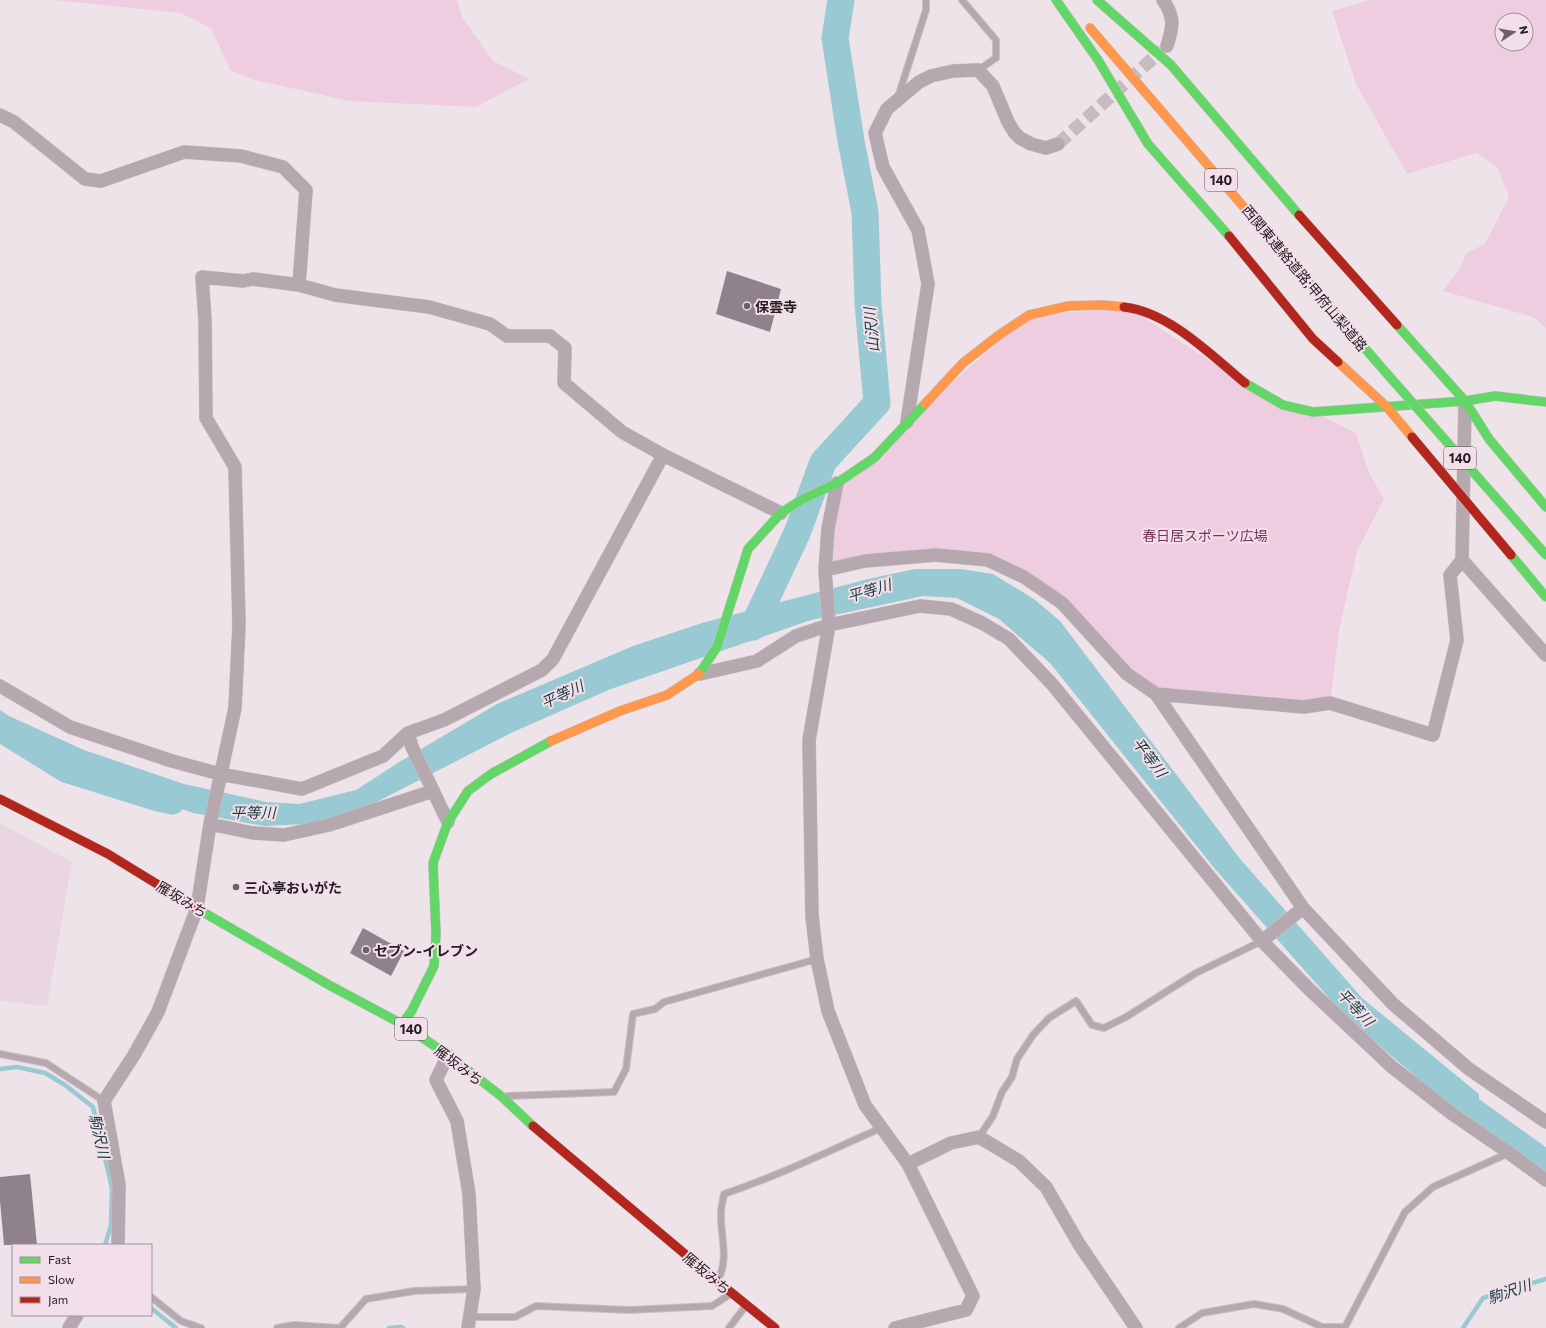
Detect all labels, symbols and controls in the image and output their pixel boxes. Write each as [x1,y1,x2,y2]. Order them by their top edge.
north arrow [1494,12,1534,52]
text: N [1517,24,1531,35]
road number: 140 [1205,169,1237,191]
street label: 西関東連絡道路;甲府山梨道路 [1239,202,1371,354]
place label: 保雲寺 [755,298,797,315]
marker: 保雲寺 [742,301,752,311]
water label: 山沢川 [860,305,882,353]
road number: 140 [1444,447,1476,469]
park label: 春日居スポーツ広場 [1142,527,1268,544]
water label: 平等川 [845,574,895,605]
water label: 平等川 [538,675,588,712]
water label: 平等川 [1129,734,1172,782]
water label: 平等川 [230,803,277,821]
street label: 雁坂みち [154,877,210,921]
place label: 三心亭おいがた [244,879,342,896]
marker: 三心亭おいがた [231,882,241,892]
place label: セブン-イレブン [374,942,478,959]
marker: セブン-イレブン [361,945,371,955]
water label: 平等川 [1334,984,1379,1031]
road number: 140 [395,1018,427,1040]
street label: 雁坂みち [432,1041,486,1089]
water label: 駒沢川 [86,1112,114,1162]
legend [12,1244,152,1316]
street label: 雁坂みち [680,1248,734,1298]
text: Fast [48,1252,71,1266]
text: Slow [48,1272,75,1286]
water label: 駒沢川 [1485,1275,1535,1307]
text: Jam [48,1292,68,1307]

